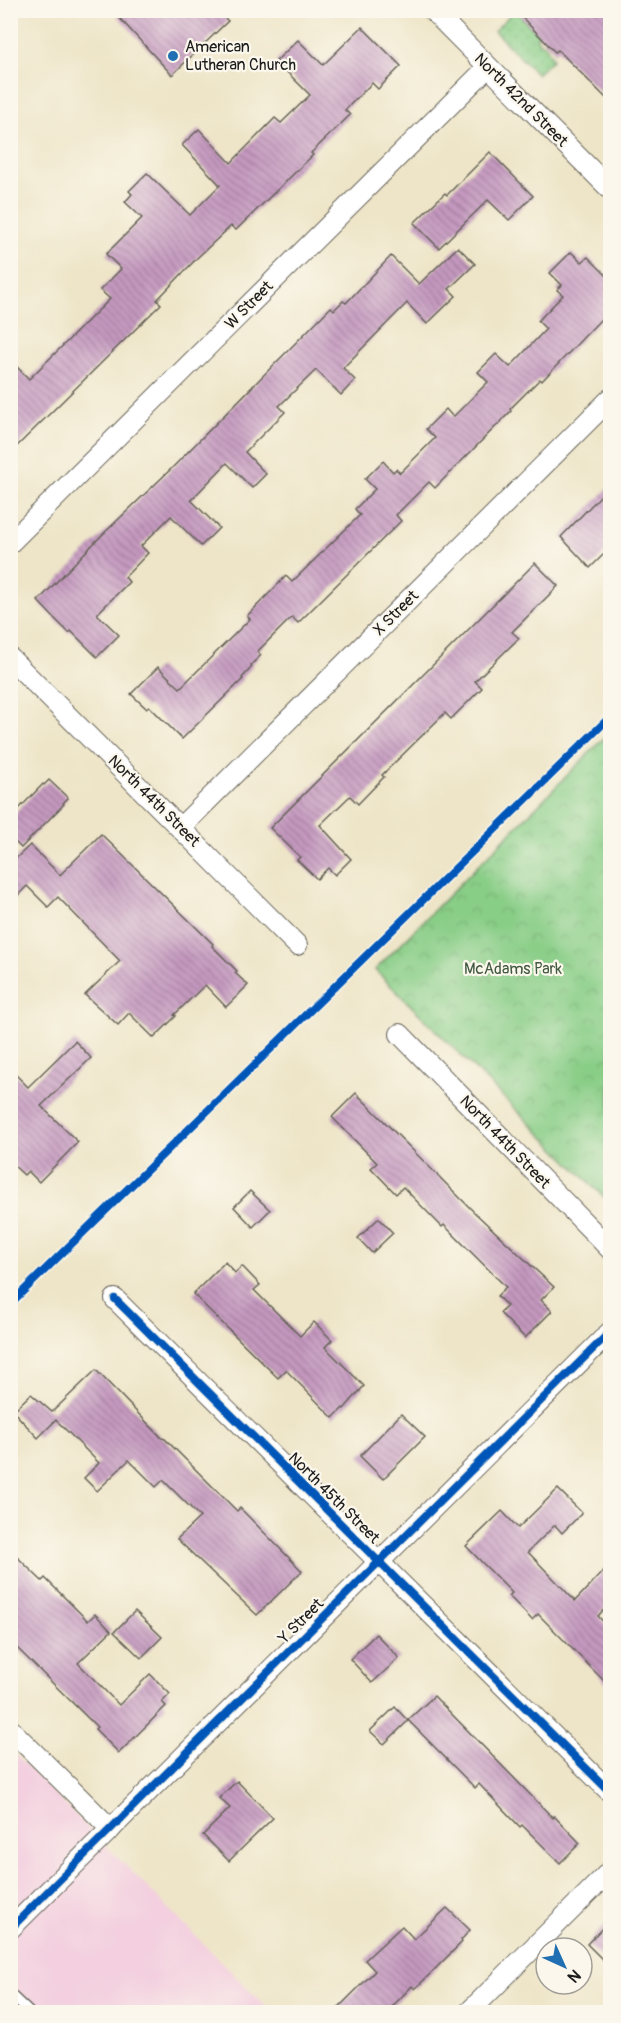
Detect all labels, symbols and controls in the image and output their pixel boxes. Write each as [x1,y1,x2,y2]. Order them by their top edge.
place label: American Lutheran Church [185,37,296,75]
marker: American Lutheran Church [166,49,180,63]
street label: North 42nd Street [470,49,572,151]
street label: W Street [221,276,278,333]
street label: X Street [369,586,423,640]
street label: North 44th Street [104,751,205,852]
park label: McAdams Park [464,959,562,979]
street label: North 44th Street [455,1091,555,1193]
street label: North 45th Street [284,1448,384,1548]
street label: Y Street [273,1594,328,1649]
north arrow [534,1936,594,1996]
text: N [563,1965,585,1987]

